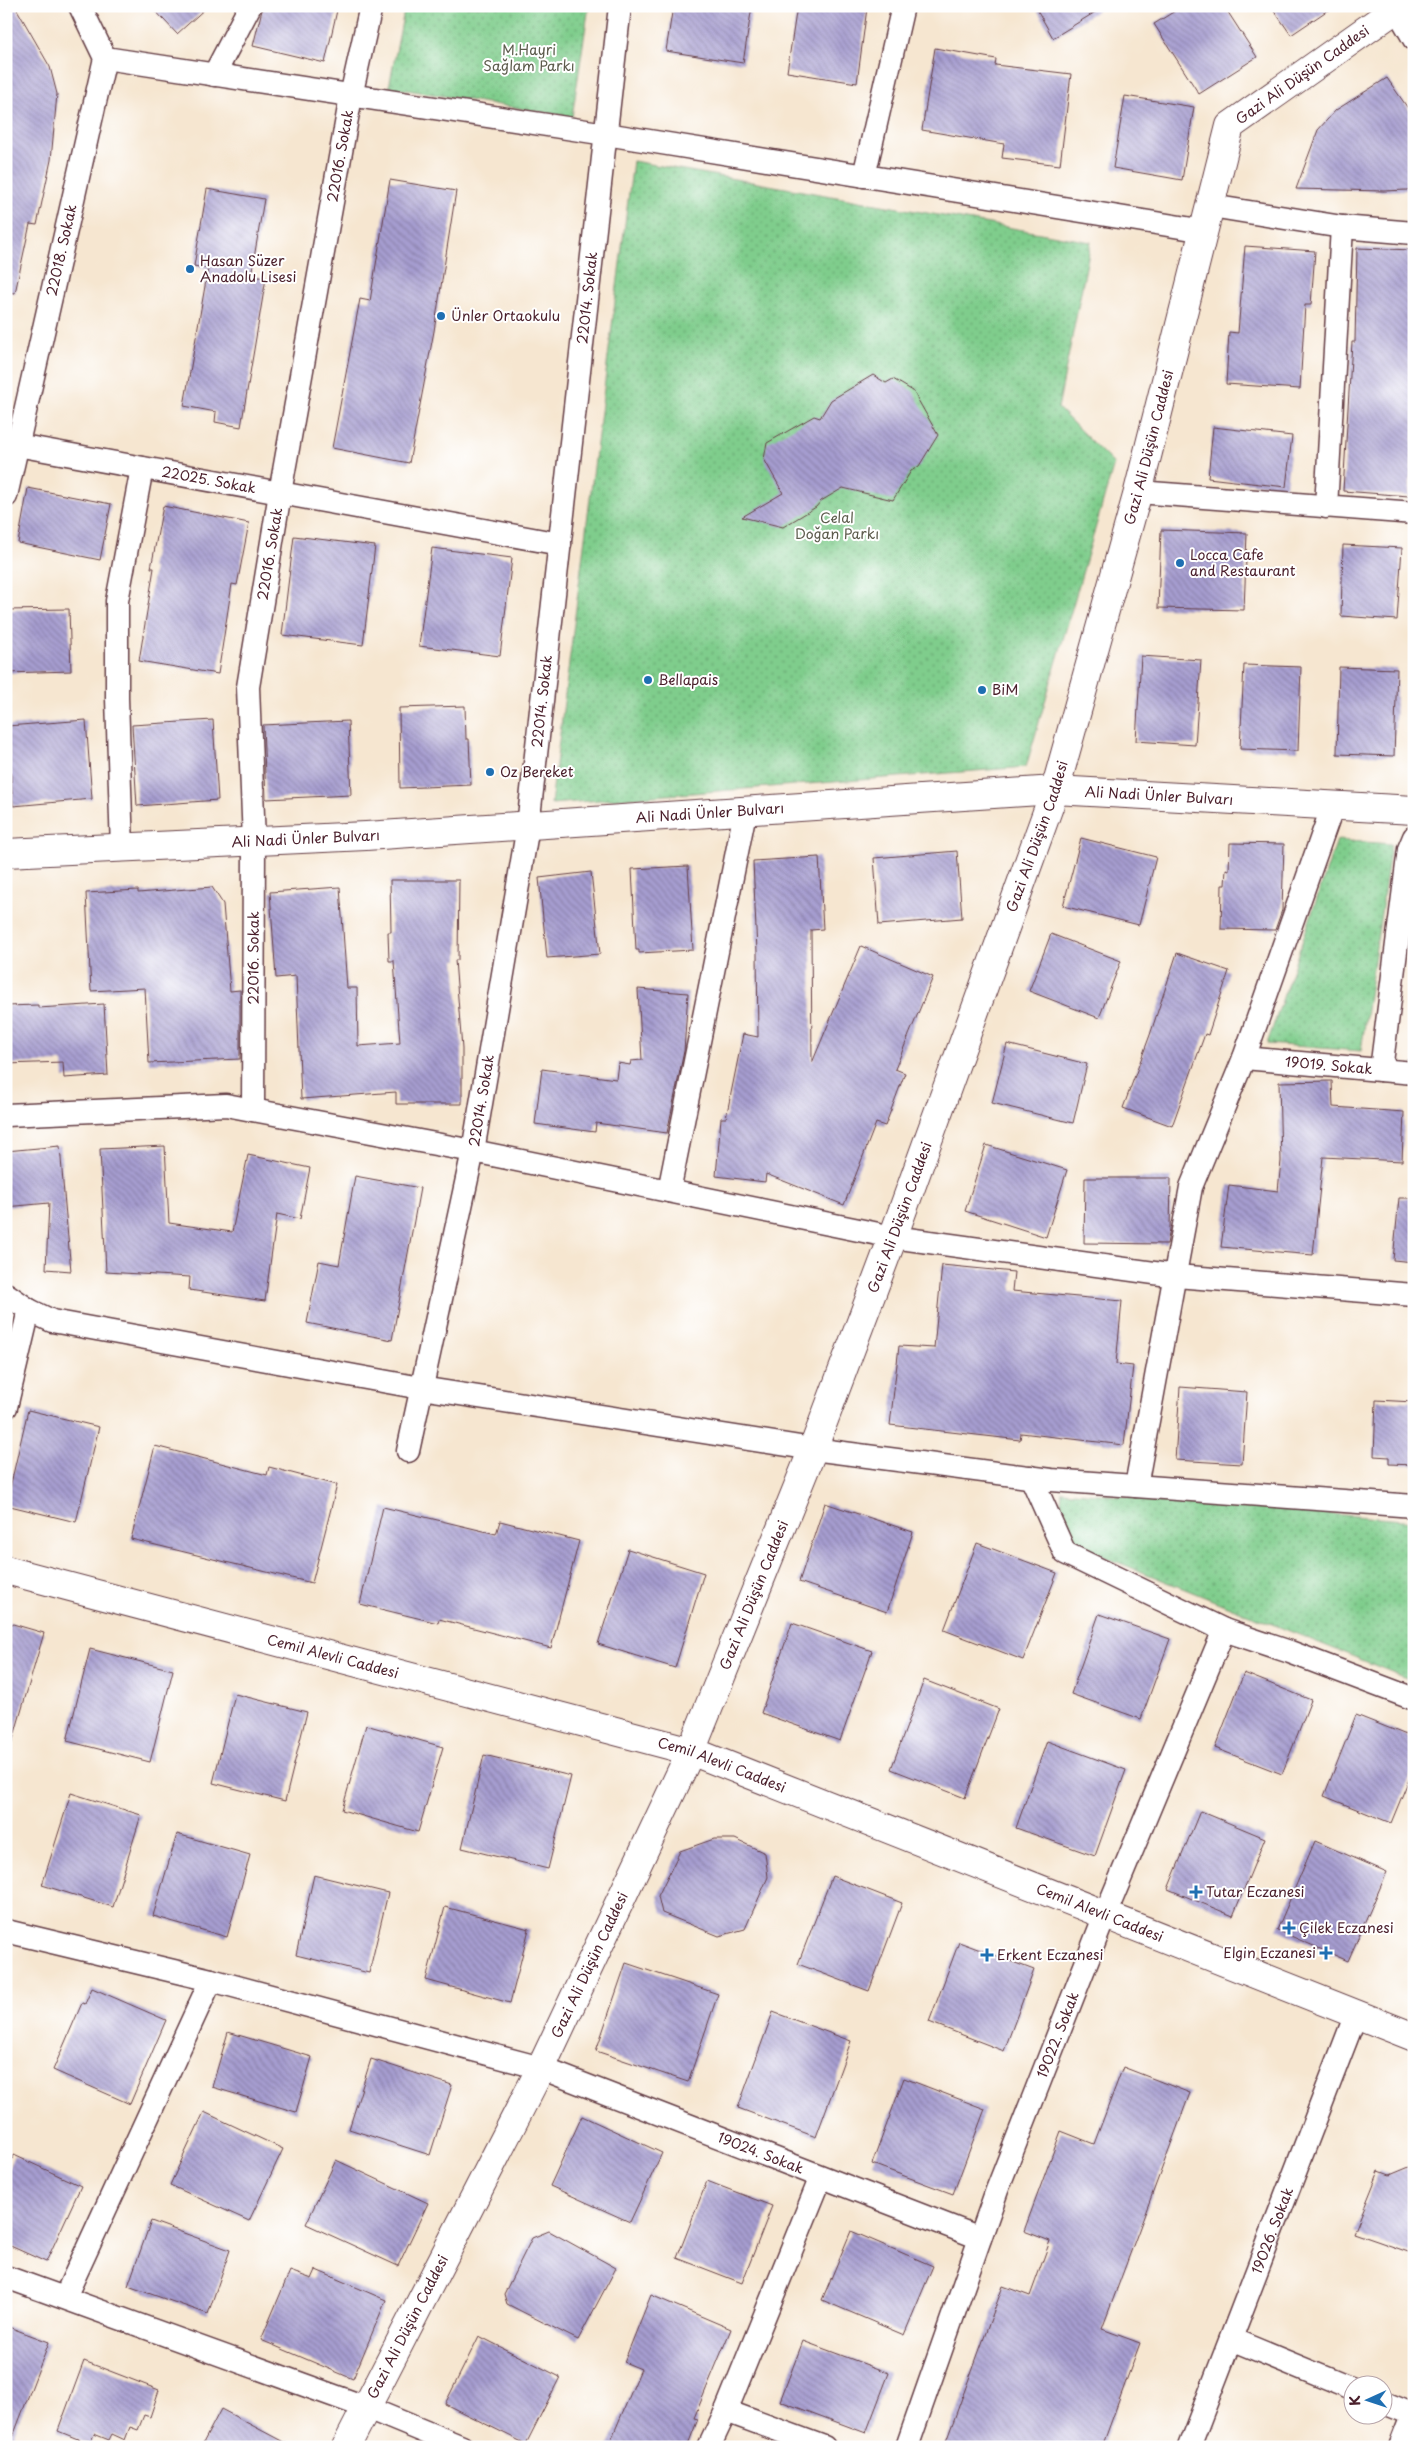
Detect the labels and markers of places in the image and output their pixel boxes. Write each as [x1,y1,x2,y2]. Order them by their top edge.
place label: Hasan Süzer Anadolu Lisesi [200,250,296,287]
marker: Hasan Süzer Anadolu Lisesi [184,263,196,275]
place label: Ünler Ortaokulu [451,305,560,326]
marker: Ünler Ortaokulu [435,310,447,322]
place label: Locca Cafe and Restaurant [1190,544,1296,581]
marker: Locca Cafe and Restaurant [1174,557,1186,569]
place label: Bellapais [658,669,718,690]
marker: Bellapais [642,674,654,686]
place label: BiM [992,679,1018,700]
marker: BiM [976,684,988,696]
place label: Oz Bereket [500,761,574,782]
marker: Oz Bereket [484,766,496,778]
place label: Tutar Eczanesi [1206,1881,1305,1902]
marker: Tutar Eczanesi [1190,1886,1202,1898]
place label: Çilek Eczanesi [1299,1917,1394,1938]
marker: Çilek Eczanesi [1283,1922,1295,1934]
place label: Elgin Eczanesi [1223,1942,1316,1963]
place label: Erkent Eczanesi [997,1944,1103,1965]
marker: Elgin Eczanesi [1320,1947,1332,1959]
marker: Erkent Eczanesi [981,1949,993,1961]

